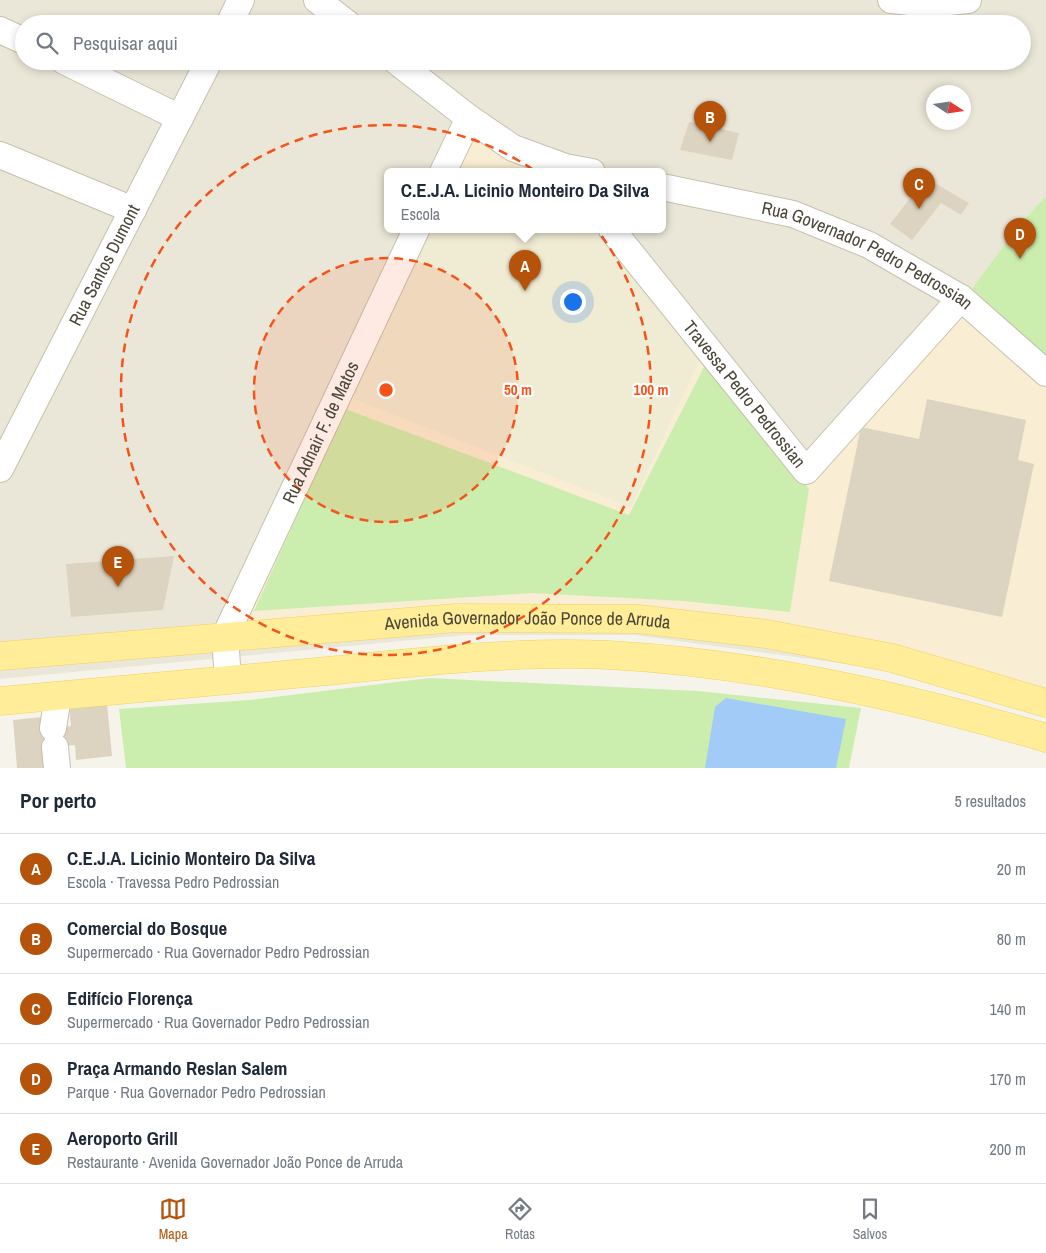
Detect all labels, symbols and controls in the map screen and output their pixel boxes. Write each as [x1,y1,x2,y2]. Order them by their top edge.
search box [15,15,1031,70]
icon: search [33,29,61,57]
text: Pesquisar aqui [73,30,178,56]
north arrow [926,85,971,130]
pin: B [694,101,726,142]
popup [384,168,666,233]
pin: C [903,168,935,209]
text: C.E.J.A. Licinio Monteiro Da Silva [401,177,649,203]
street label: Rua Governador Pedro Pedrossian [760,195,978,315]
street label: Rua Santos Dumont [63,200,145,330]
text: Escola [401,203,440,225]
pin: D [1004,218,1036,259]
pin: A [509,250,541,291]
your location [560,289,586,315]
street label: Travessa Pedro Pedrossian [678,315,812,473]
street label: Rua Adnair F. de Matos [276,357,364,507]
text: 50 m [504,379,532,400]
text: 100 m [634,379,668,400]
centre of rings [377,381,395,399]
pin: E [102,546,134,587]
street label: Avenida Governador João Ponce de Arruda [382,605,672,636]
text: Por perto [20,786,97,815]
text: 5 resultados [955,790,1026,812]
text: C.E.J.A. Licinio Monteiro Da Silva [67,845,316,871]
text: A [31,858,41,880]
text: 20 m [997,858,1026,880]
text: Escola · Travessa Pedro Pedrossian [67,871,279,893]
text: Comercial do Bosque [67,915,227,941]
text: B [31,928,41,950]
text: 80 m [997,928,1026,950]
text: Supermercado · Rua Governador Pedro Pedrossian [67,941,370,963]
text: Edifício Florença [67,985,193,1011]
text: C [31,998,41,1020]
text: 140 m [990,998,1026,1020]
text: Supermercado · Rua Governador Pedro Pedrossian [67,1011,370,1033]
text: Praça Armando Reslan Salem [67,1055,287,1081]
text: D [31,1068,41,1090]
text: 170 m [990,1068,1026,1090]
text: Parque · Rua Governador Pedro Pedrossian [67,1081,326,1103]
text: Aeroporto Grill [67,1125,178,1151]
text: E [32,1138,40,1160]
text: 200 m [990,1138,1026,1160]
text: Restaurante · Avenida Governador João Ponce de Arruda [67,1151,403,1173]
tab: Mapa [159,1195,188,1243]
tab: Rotas [505,1195,535,1243]
tab: Salvos [853,1195,887,1243]

